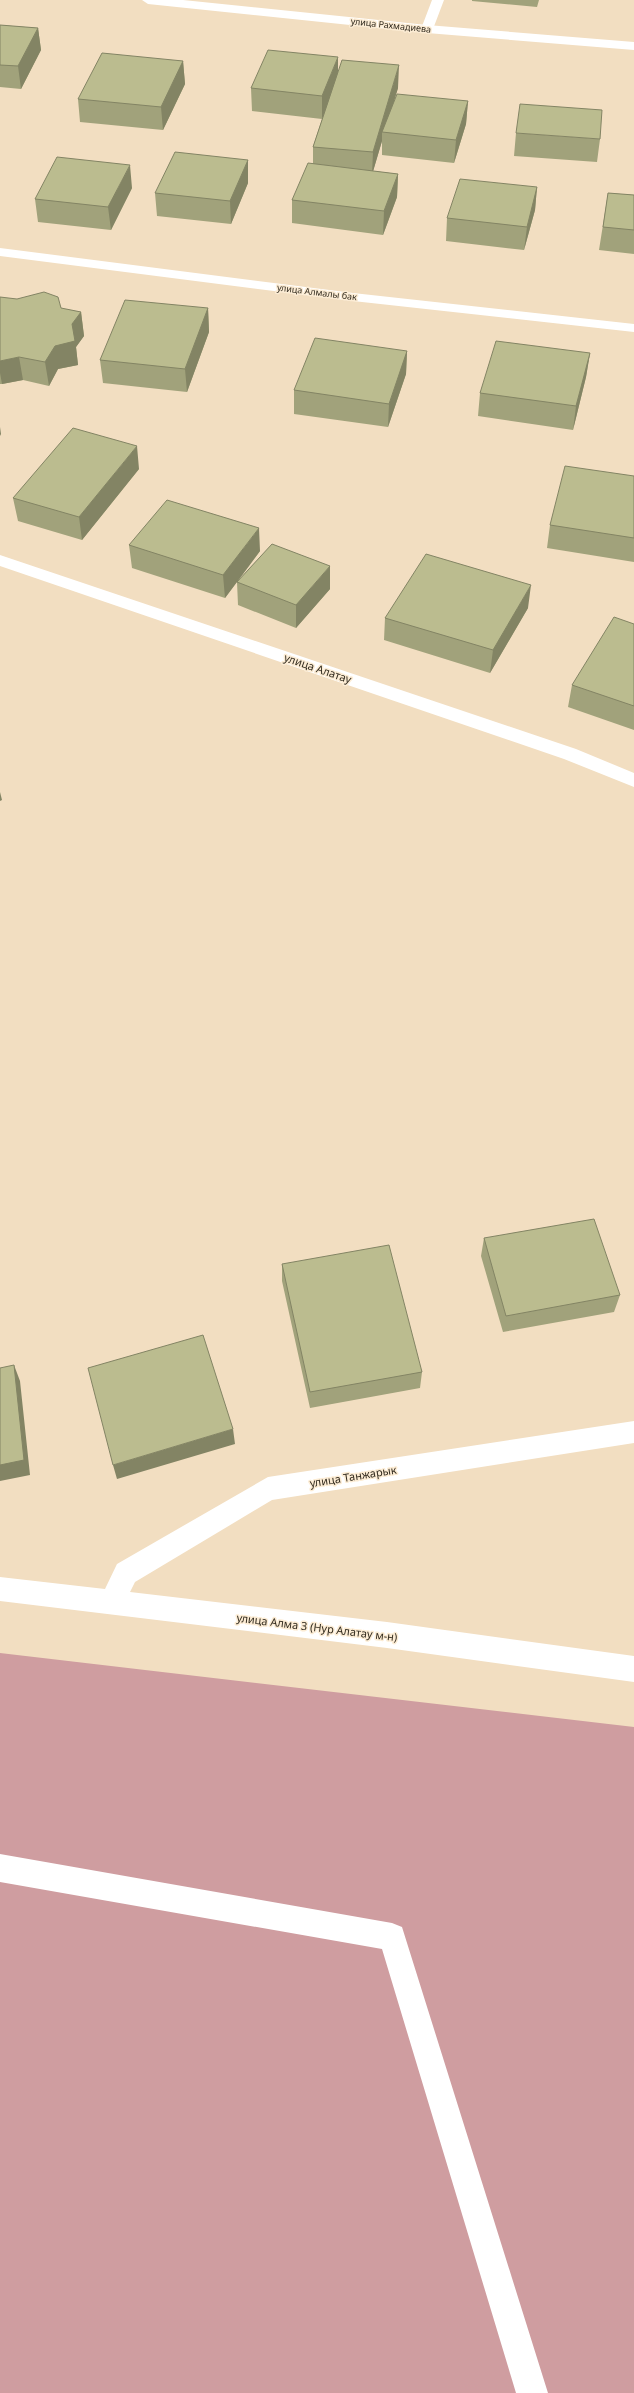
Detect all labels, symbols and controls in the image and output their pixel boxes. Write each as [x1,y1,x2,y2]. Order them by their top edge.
street label: улица Рахмадиева [350,14,432,36]
street label: улица Алмалы бак [276,281,358,303]
street label: улица Алатау [282,649,354,687]
street label: улица Танжарык [309,1462,398,1490]
street label: улица Алма 3 (Нур Алатау м-н) [236,1610,398,1644]

